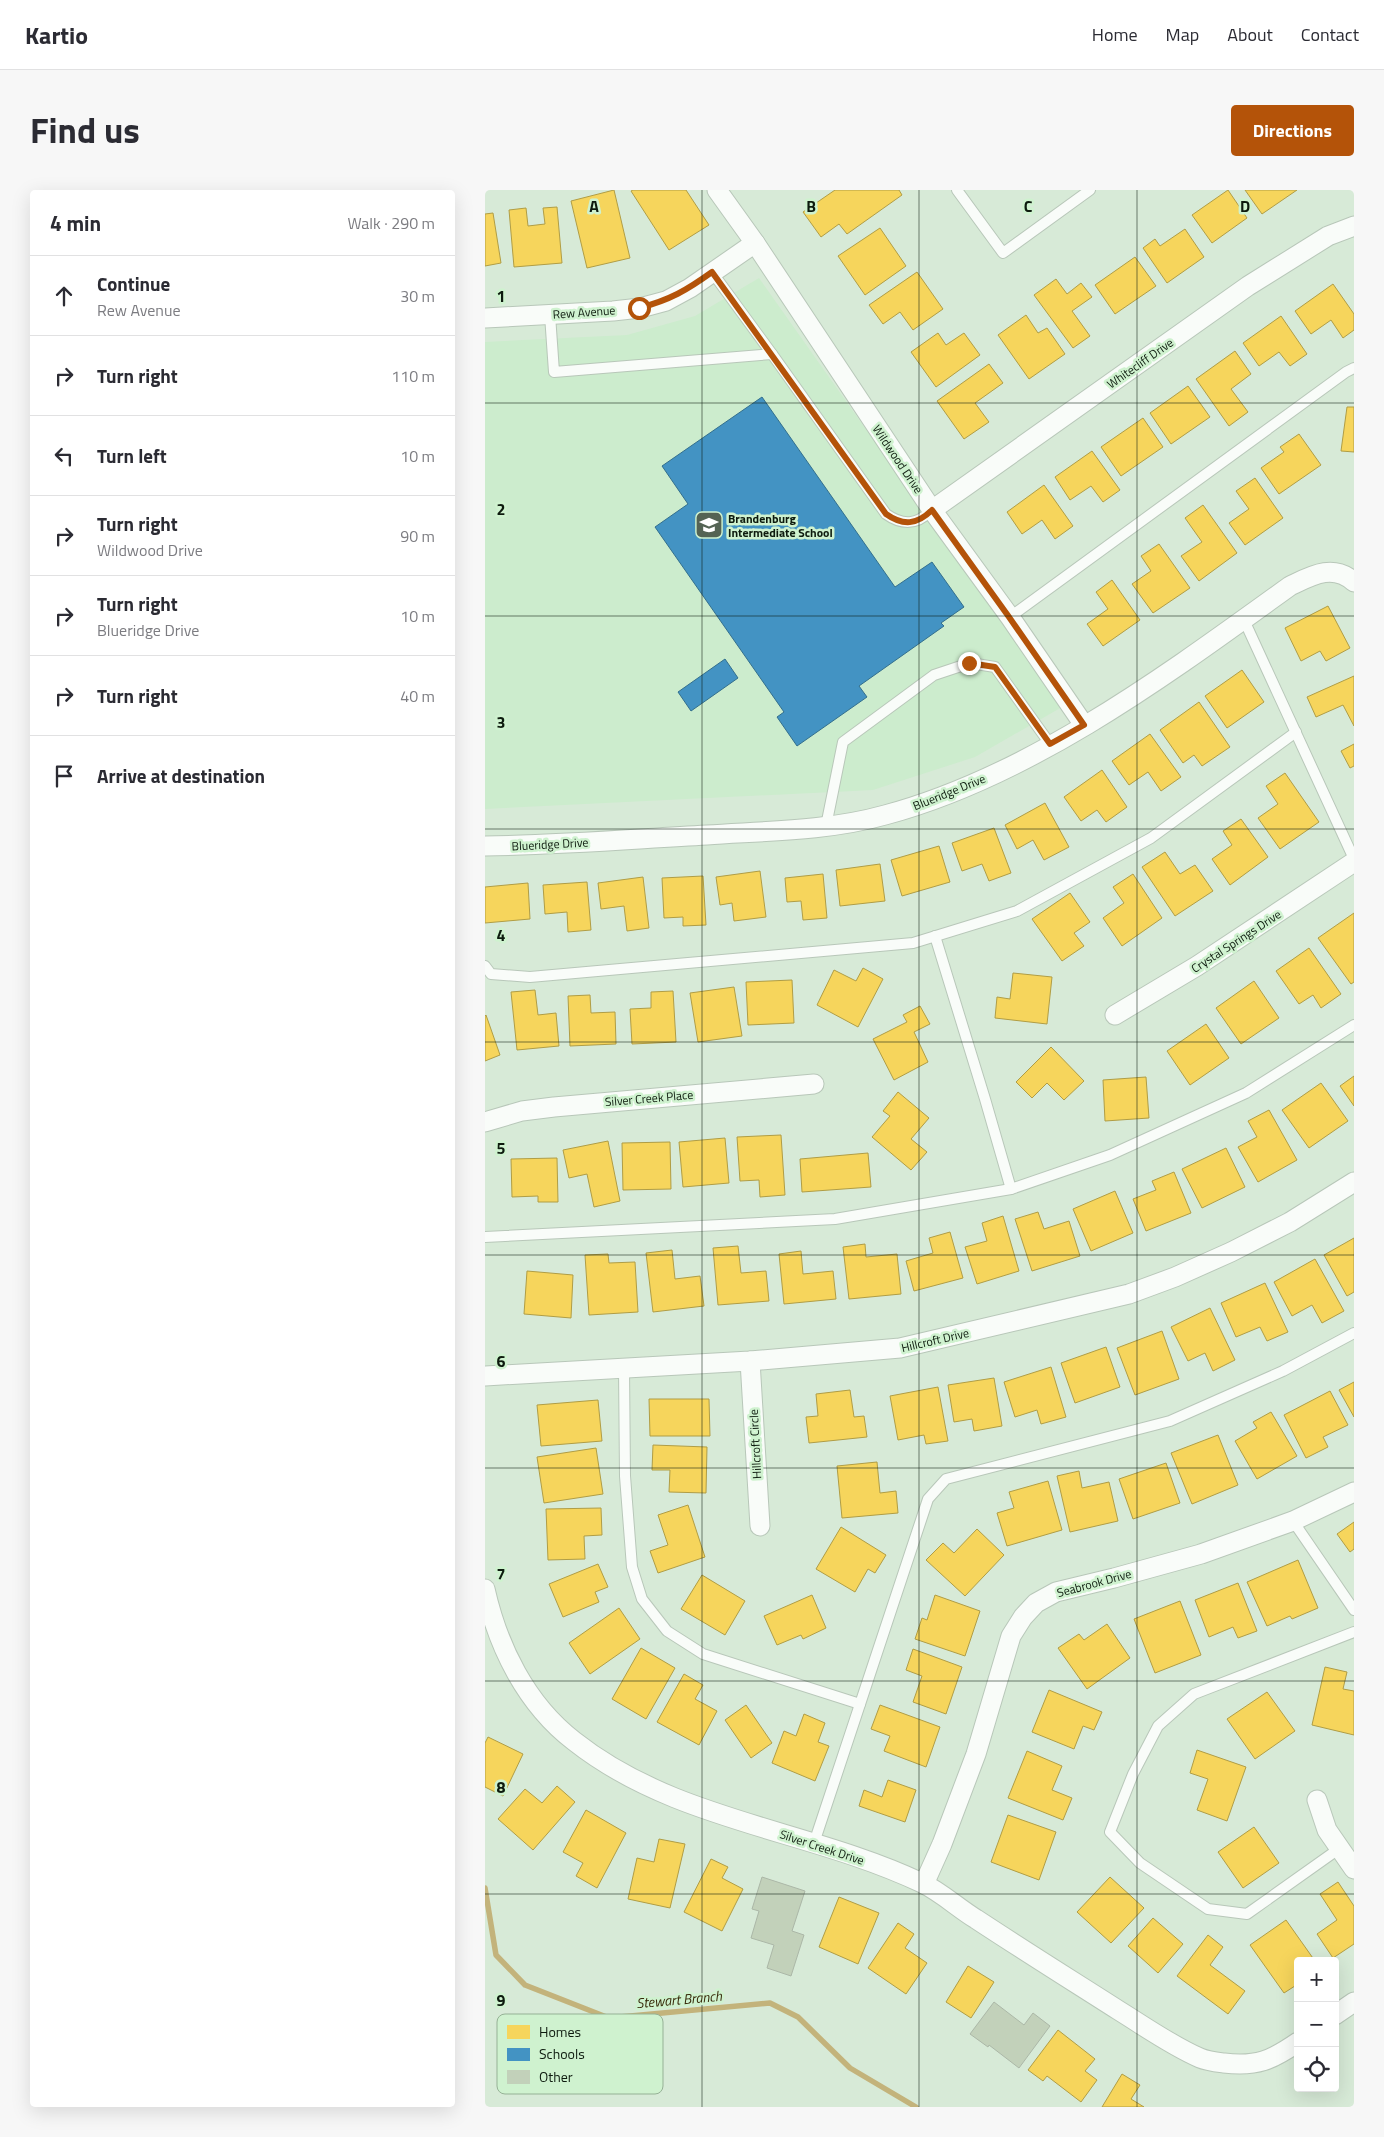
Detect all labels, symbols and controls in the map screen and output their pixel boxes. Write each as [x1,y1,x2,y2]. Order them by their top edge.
text: Kartio [25,17,88,53]
text: Home [1092,21,1138,48]
text: Map [1166,21,1199,48]
text: About [1227,21,1273,48]
text: Contact [1301,21,1359,48]
text: Find us [30,103,140,157]
button: Directions [1231,105,1354,156]
text: A [589,194,599,218]
text: B [806,194,816,218]
text: C [1024,194,1033,218]
text: D [1240,194,1250,218]
text: 4 min [50,207,101,239]
text: Walk · 290 m [347,211,435,235]
text: Continue [97,269,170,298]
icon: ahead [50,282,78,310]
text: 30 m [400,284,435,308]
text: 1 [497,284,505,308]
route start [628,297,651,320]
text: Rew Avenue [97,298,180,322]
street label: Rew Avenue [552,300,616,324]
street label: Whitecliff Drive [1103,333,1177,393]
text: Turn right [97,361,178,390]
icon: right [50,362,78,390]
text: 110 m [391,364,435,388]
street label: Wildwood Drive [868,421,928,497]
text: Turn left [97,441,167,470]
icon: left [50,442,78,470]
text: 10 m [400,444,435,468]
text: 2 [497,497,505,521]
text: Turn right [97,509,178,538]
place label: Brandenburg Intermediate School [728,509,833,542]
school or university icon: Brandenburg Intermediate School [694,510,724,540]
icon: right [50,522,78,550]
text: 90 m [400,524,435,548]
text: Wildwood Drive [97,538,203,562]
text: Turn right [97,589,178,618]
icon: right [50,602,78,630]
text: 10 m [400,604,435,628]
text: Blueridge Drive [97,618,199,642]
route end [958,652,981,675]
text: Turn right [97,681,178,710]
icon: right [50,682,78,710]
text: 40 m [400,684,435,708]
text: 3 [497,710,505,734]
text: Arrive at destination [97,761,265,790]
icon: arrive [50,762,78,790]
street label: Blueridge Drive [910,769,988,815]
street label: Blueridge Drive [511,833,589,855]
street label: Crystal Springs Drive [1187,905,1285,977]
text: 4 [497,923,506,947]
street label: Silver Creek Place [604,1085,694,1111]
text: 5 [497,1136,506,1160]
street label: Hillcroft Drive [899,1323,971,1357]
text: 6 [497,1349,506,1373]
street label: Hillcroft Circle [744,1409,766,1479]
text: 7 [497,1562,505,1586]
street label: Seabrook Drive [1055,1564,1133,1602]
text: 8 [497,1775,506,1799]
street label: Silver Creek Drive [777,1824,867,1870]
map controls [1294,1957,1339,2092]
button: + [1294,1957,1339,2002]
water label: Stewart Branch [635,1985,724,2013]
text: 9 [497,1988,506,2012]
button: − [1294,2002,1339,2047]
legend [497,2014,663,2094]
text: Homes [539,2021,581,2042]
text: Schools [539,2043,585,2064]
button: locate [1294,2047,1339,2092]
text: Other [539,2066,573,2087]

